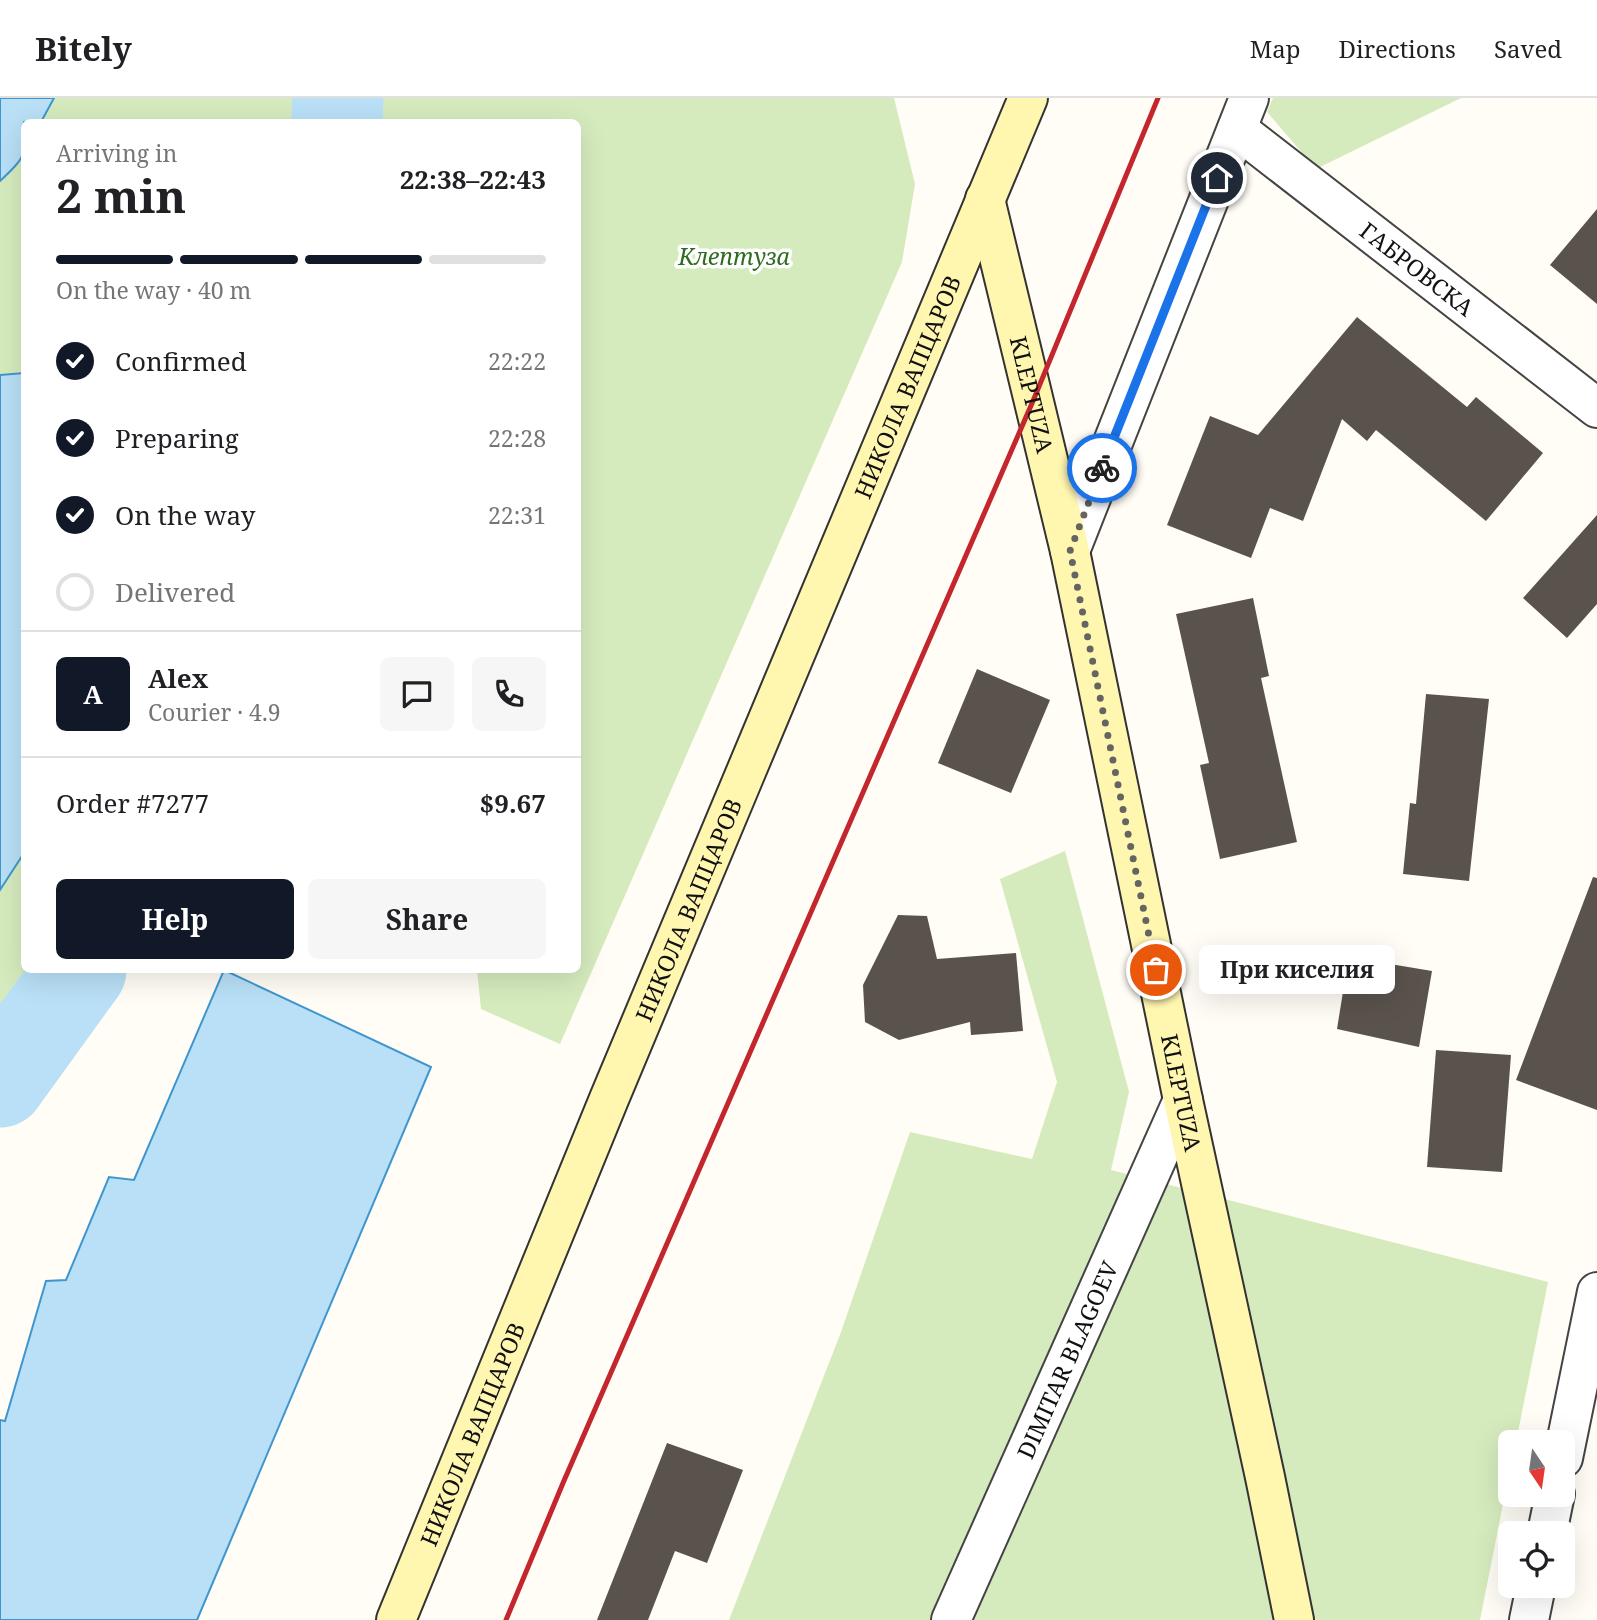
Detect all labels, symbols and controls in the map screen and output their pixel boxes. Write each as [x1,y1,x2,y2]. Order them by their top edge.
text: Bitely [35,26,132,71]
text: Map [1250,32,1301,65]
text: Directions [1339,32,1456,65]
text: Saved [1494,32,1562,65]
text: Arriving in [56,137,177,169]
pin [1187,148,1247,208]
icon: home [1198,159,1236,197]
text: 22:38–22:43 [400,161,546,197]
text: 2 min [56,164,186,226]
street label: ГАБРОВСКА [1354,214,1482,324]
park label: Клептуза [677,240,790,272]
street label: НИКОЛА ВАПЦАРОВ [846,270,968,503]
text: On the way · 40 m [56,274,251,306]
street label: KLEPTUZA [1003,333,1062,457]
icon: check [56,342,94,380]
text: Confirmed [115,343,247,379]
text: 22:22 [488,345,546,377]
icon: check [56,419,94,457]
text: Preparing [115,420,239,456]
text: 22:28 [488,422,546,454]
courier [1067,433,1137,503]
icon: bike [1083,449,1121,487]
icon: check [56,496,94,534]
text: On the way [115,497,255,533]
text: 22:31 [488,499,546,531]
text: Delivered [115,574,235,610]
button: chat [380,657,454,731]
button: phone [472,657,546,731]
text: Alex [148,660,208,696]
text: A [83,676,103,712]
text: Courier · 4.9 [148,696,281,728]
text: Order #7277 [56,785,209,821]
text: $9.67 [480,785,546,821]
street label: НИКОЛА ВАПЦАРОВ [627,793,749,1026]
button: Help [56,879,294,959]
button: Share [308,879,546,959]
pin [1126,940,1186,1000]
callout: При киселия [1198,946,1394,994]
icon: bag [1137,951,1175,989]
text: При киселия [1220,953,1374,985]
street label: KLEPTUZA [1154,1031,1210,1155]
street label: DIMITAR BLAGOEV [1009,1255,1125,1464]
street label: НИКОЛА ВАПЦАРОВ [412,1317,532,1551]
north arrow [1498,1430,1575,1507]
map controls [1498,1430,1575,1598]
button: locate [1498,1521,1575,1598]

